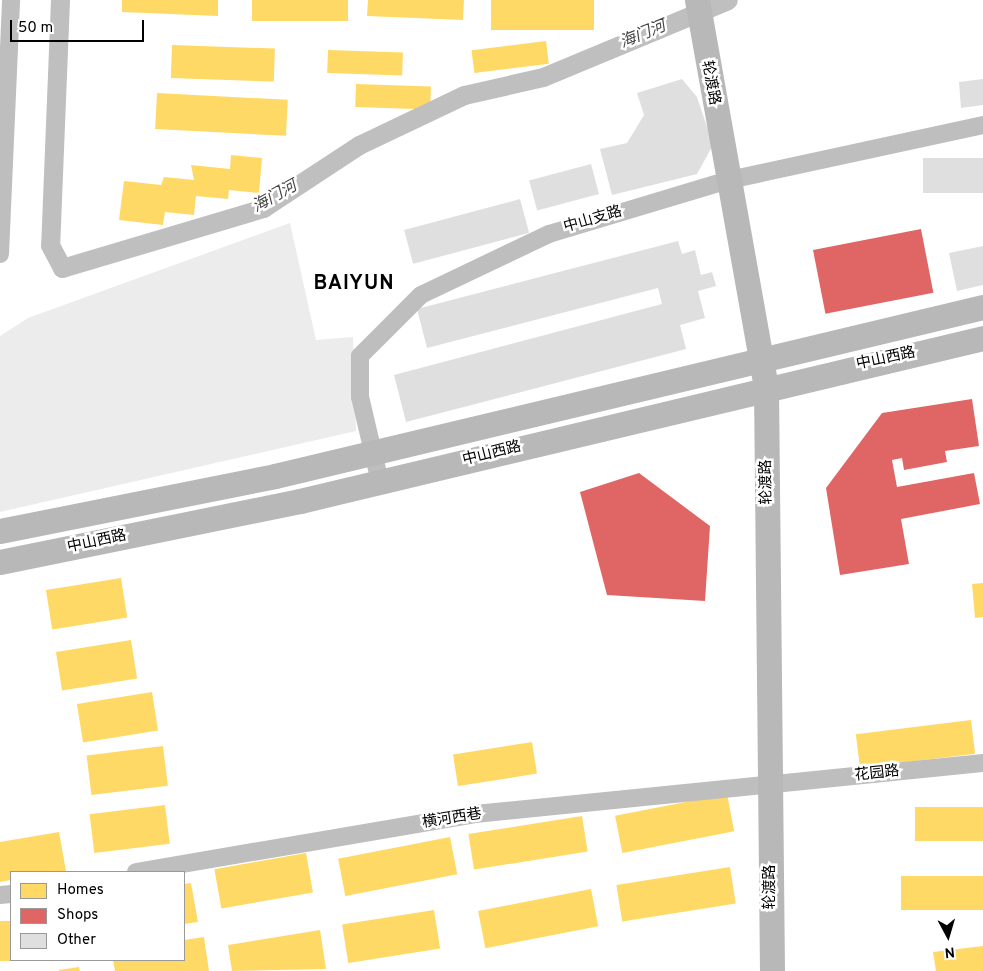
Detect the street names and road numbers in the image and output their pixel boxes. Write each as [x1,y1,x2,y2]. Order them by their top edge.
street label: 轮渡路 [697,59,723,107]
street label: 中山支路 [562,203,624,237]
street label: 中山西路 [855,344,917,374]
street label: 中山西路 [461,438,523,470]
street label: 轮渡路 [758,459,776,505]
street label: 中山西路 [66,527,128,557]
street label: 花园路 [854,763,900,785]
street label: 横河西巷 [421,805,483,833]
street label: 轮渡路 [762,865,780,909]

